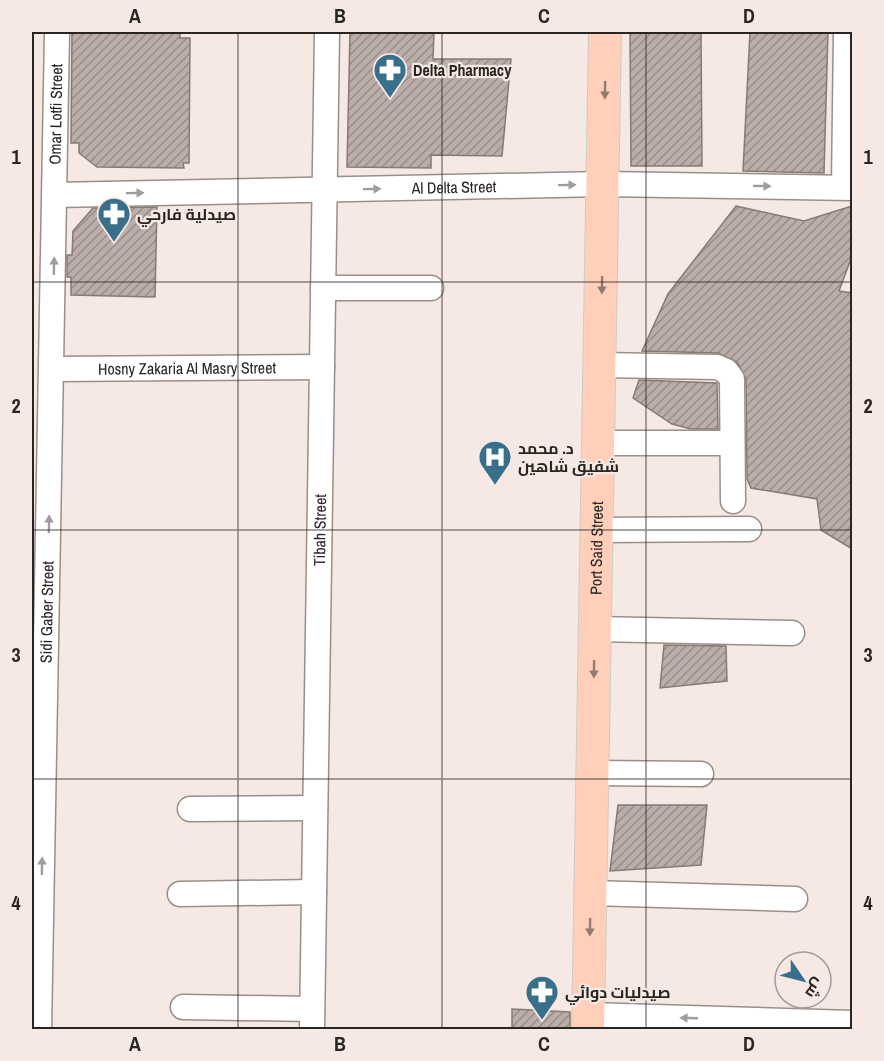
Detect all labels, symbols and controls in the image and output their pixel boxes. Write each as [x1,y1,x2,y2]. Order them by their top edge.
text: A [129,2,141,29]
text: B [334,2,346,29]
text: C [538,2,550,29]
text: D [743,2,755,29]
pharmacy icon: Delta Pharmacy [372,52,408,99]
place label: Delta Pharmacy [413,59,512,81]
street label: Omar Lotfi Street [44,63,67,165]
one-way arrow [600,80,609,99]
text: 1 [11,143,21,170]
text: 1 [863,143,873,170]
street label: Al Delta Street [410,175,497,199]
one-way arrow [557,180,576,190]
one-way arrow [752,182,771,191]
one-way arrow [362,184,381,194]
one-way arrow [125,188,144,198]
pharmacy icon: صيدلية فارحي [96,196,132,243]
place label: صيدلية فارحي [137,203,236,227]
one-way arrow [49,257,59,276]
one-way arrow [597,275,606,294]
street label: Hosny Zakaria Al Masry Street [98,356,276,380]
text: 2 [11,392,21,419]
text: 2 [863,392,873,419]
place label: د. محمد شفيق شاهين [518,437,619,477]
hospital icon: د. محمد شفيق شاهين [477,439,513,486]
street label: Tibah Street [308,494,331,566]
street label: Port Said Street [584,501,608,595]
one-way arrow [44,515,54,534]
street label: Sidi Gaber Street [35,560,58,663]
text: 3 [11,641,21,668]
text: 3 [863,641,873,668]
one-way arrow [590,659,599,678]
one-way arrow [37,857,47,876]
text: 4 [11,889,21,916]
text: 4 [863,889,873,916]
one-way arrow [585,917,595,936]
north arrow [773,950,833,1010]
pharmacy icon: صيدليات دوائي [524,974,560,1021]
text: ش [800,974,830,1003]
place label: صيدليات دوائي [565,981,670,1005]
one-way arrow [680,1013,699,1023]
text: A [129,1030,141,1057]
text: B [334,1030,346,1057]
text: C [538,1030,550,1057]
text: D [743,1030,755,1057]

